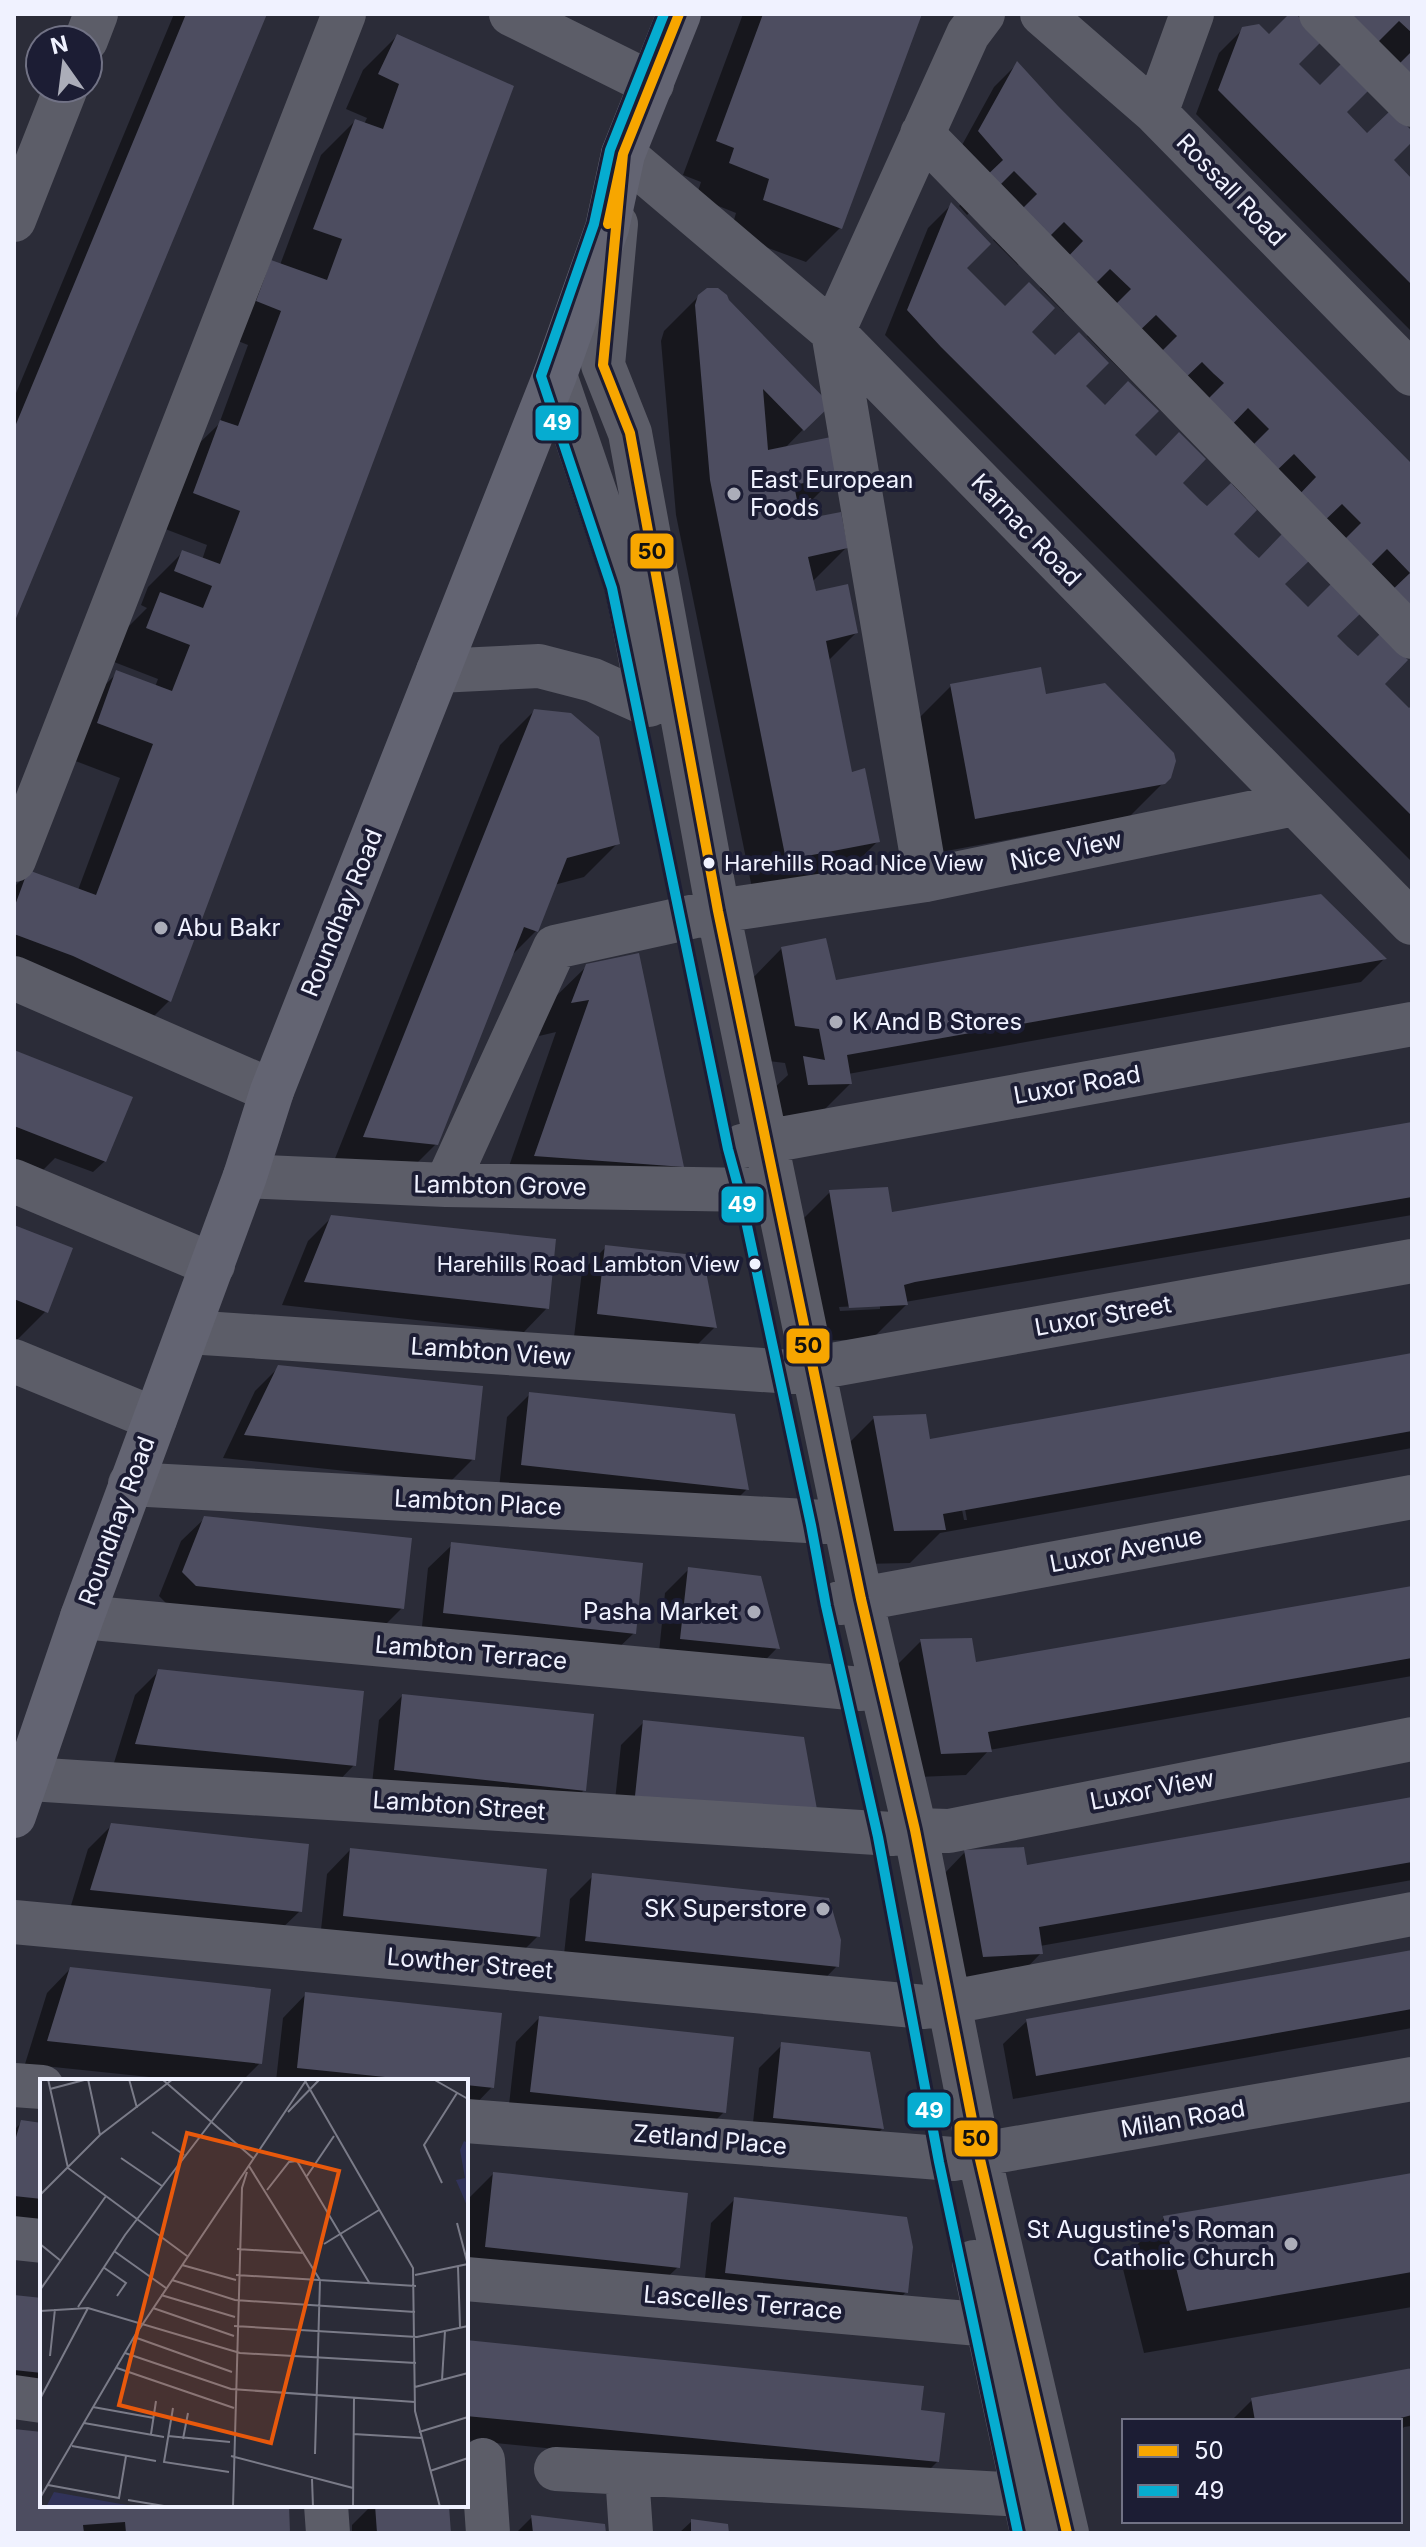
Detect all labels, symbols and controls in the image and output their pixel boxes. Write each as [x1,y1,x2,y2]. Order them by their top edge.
north arrow [24,24,104,104]
text: N [48,30,70,59]
street label: Rossall Road [1171,128,1292,252]
line badge: 49 [534,404,580,442]
text: 49 [542,409,572,435]
place label: East European Foods [750,465,913,522]
street label: Karnac Road [966,467,1087,592]
marker: East European Foods [725,485,743,503]
line badge: 50 [629,532,675,570]
text: 50 [638,538,666,564]
street label: Nice View [1007,824,1125,877]
street label: Roundhay Road [295,825,388,1001]
place label: Harehills Road Nice View [724,850,984,876]
marker: Harehills Road Nice View [701,855,717,871]
place label: Abu Bakr [177,913,281,942]
marker: Abu Bakr [152,919,170,937]
place label: K And B Stores [852,1007,1022,1036]
marker: K And B Stores [827,1013,845,1031]
street label: Luxor Road [1011,1059,1143,1110]
street label: Lambton Grove [413,1169,587,1202]
line badge: 49 [720,1185,765,1224]
text: 49 [727,1191,757,1217]
place label: Harehills Road Lambton View [437,1251,740,1277]
marker: Harehills Road Lambton View [747,1256,763,1272]
street label: Luxor Street [1032,1289,1174,1342]
line badge: 50 [785,1327,831,1365]
street label: Lambton View [410,1331,572,1372]
text: 50 [794,1332,822,1358]
street label: Roundhay Road [72,1432,161,1609]
street label: Lambton Place [393,1484,563,1521]
street label: Luxor Avenue [1047,1521,1205,1579]
place label: Pasha Market [583,1597,738,1626]
marker: Pasha Market [745,1603,763,1621]
street label: Lambton Terrace [374,1630,568,1675]
street label: Luxor View [1087,1763,1217,1816]
street label: Lambton Street [372,1785,547,1826]
place label: SK Superstore [644,1894,807,1923]
marker: SK Superstore [814,1900,832,1918]
street label: Lowther Street [386,1942,554,1985]
inset map [40,2079,468,2507]
line badge: 49 [906,2091,952,2129]
street label: Milan Road [1119,2093,1247,2144]
text: 49 [914,2097,944,2123]
street label: Zetland Place [632,2118,788,2161]
line badge: 50 [953,2119,999,2158]
text: 50 [962,2125,990,2151]
place label: St Augustine's Roman Catholic Church [1026,2215,1275,2272]
marker: St Augustine's Roman Catholic Church [1282,2235,1300,2253]
street label: Lascelles Terrace [642,2279,844,2326]
legend [1122,2419,1402,2523]
text: 50 [1194,2436,1224,2465]
text: 49 [1194,2476,1224,2505]

